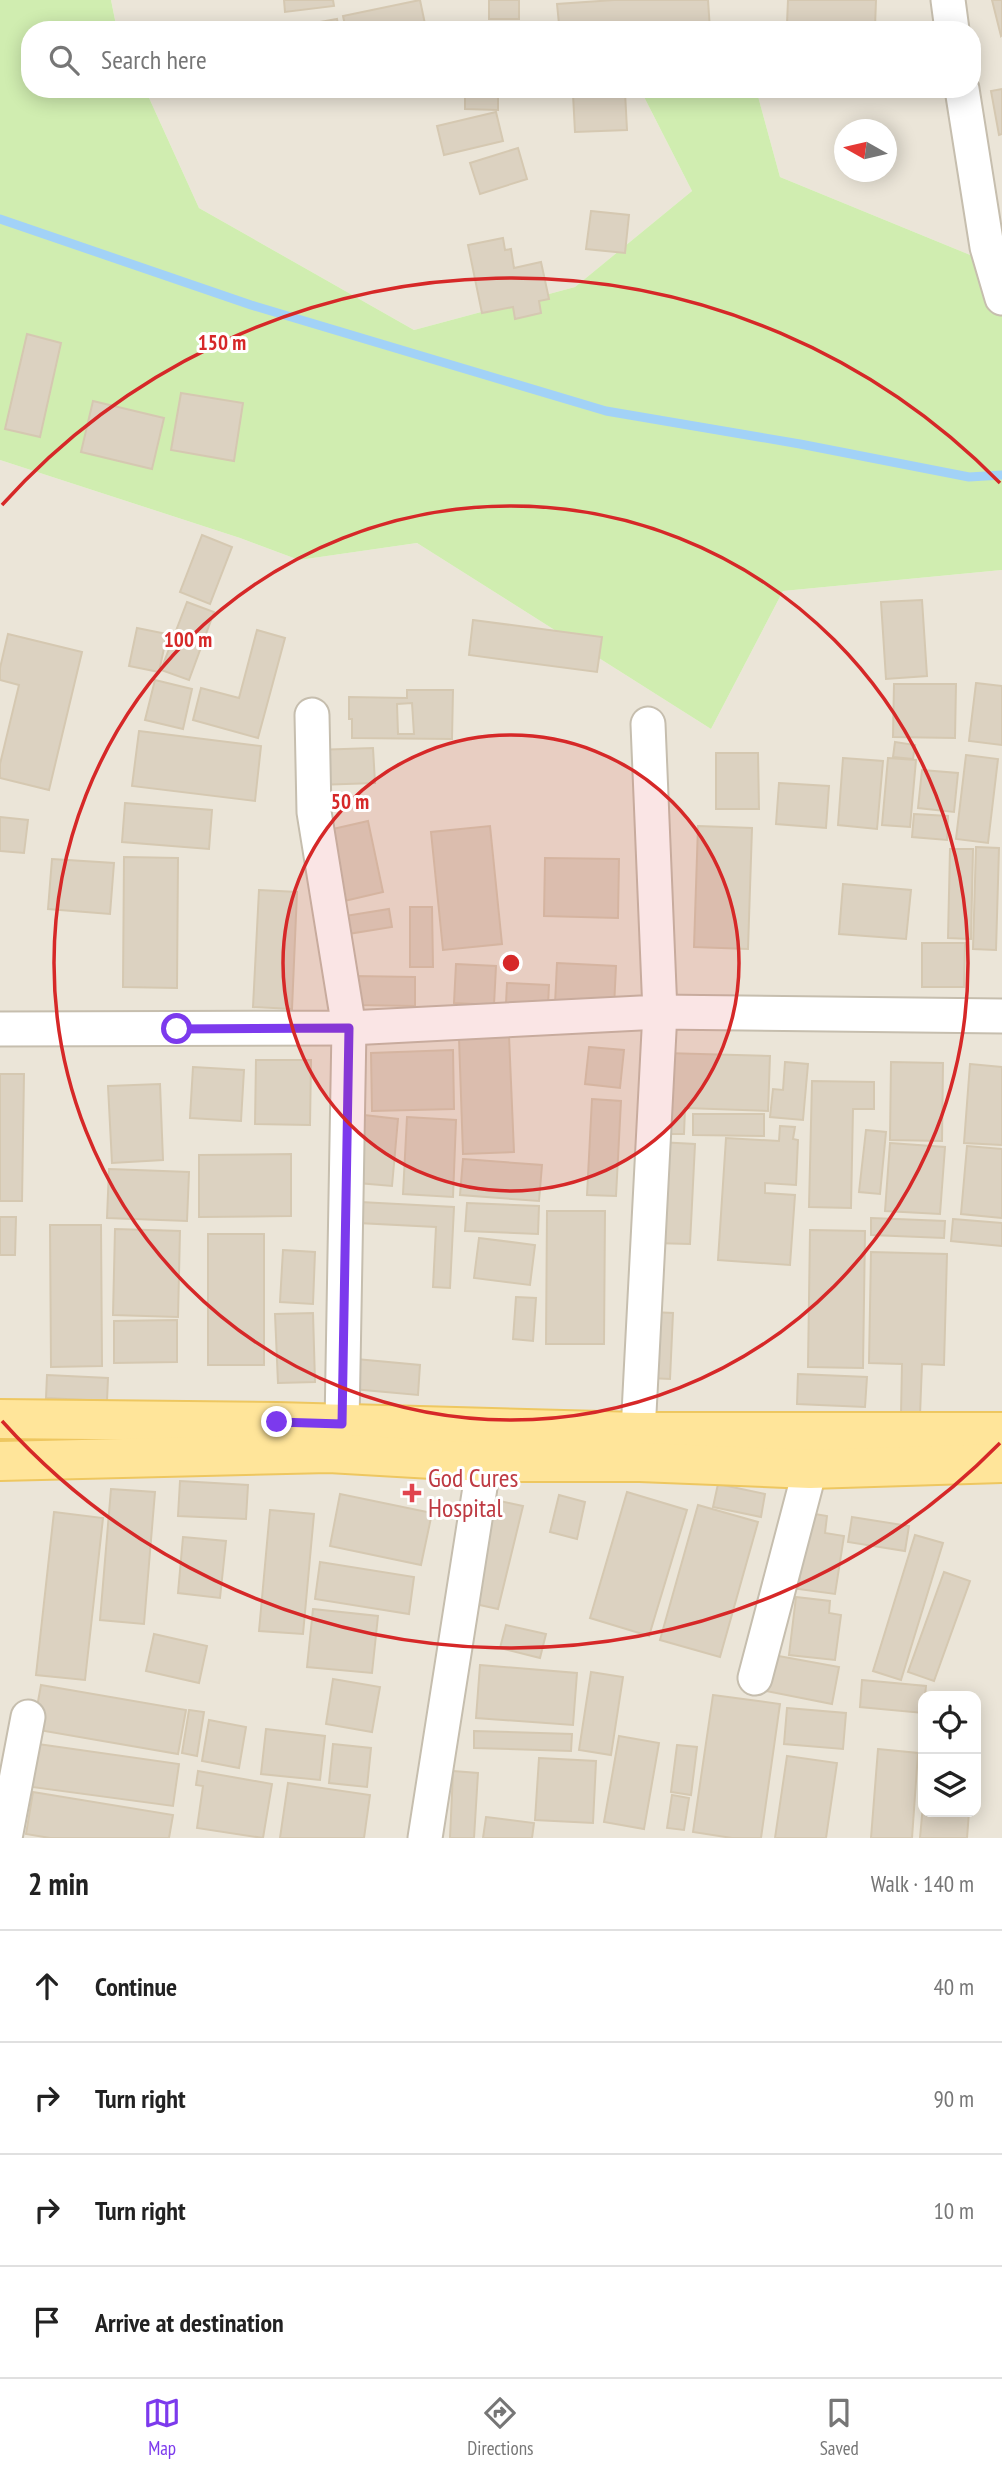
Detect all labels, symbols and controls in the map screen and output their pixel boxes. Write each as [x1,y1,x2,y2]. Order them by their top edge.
search box [21,21,981,98]
icon: search [45,41,83,79]
text: Search here [101,43,207,76]
north arrow [834,119,897,182]
text: 150 m [198,329,246,356]
text: 100 m [164,626,212,653]
text: 50 m [331,788,369,815]
centre of rings [499,951,523,975]
route start [161,1013,192,1044]
route end [261,1406,292,1437]
place label: God Cures Hospital [428,1461,518,1524]
marker: God Cures Hospital [402,1483,422,1503]
map controls [918,1691,981,1817]
button: locate [918,1691,981,1754]
button: layers [918,1754,981,1817]
text: 2 min [28,1864,89,1903]
text: Walk · 140 m [871,1869,974,1898]
icon: ahead [28,1967,66,2005]
text: Continue [95,1970,177,2003]
text: 40 m [933,1972,974,2001]
icon: right [28,2079,66,2117]
text: Turn right [95,2082,186,2115]
text: 90 m [933,2084,974,2113]
icon: right [28,2191,66,2229]
text: Turn right [95,2194,186,2227]
text: 10 m [933,2196,974,2225]
icon: arrive [28,2303,66,2341]
text: Arrive at destination [95,2306,284,2339]
tab: Map [143,2394,181,2460]
tab: Directions [467,2394,533,2460]
tab: Saved [820,2394,859,2460]

